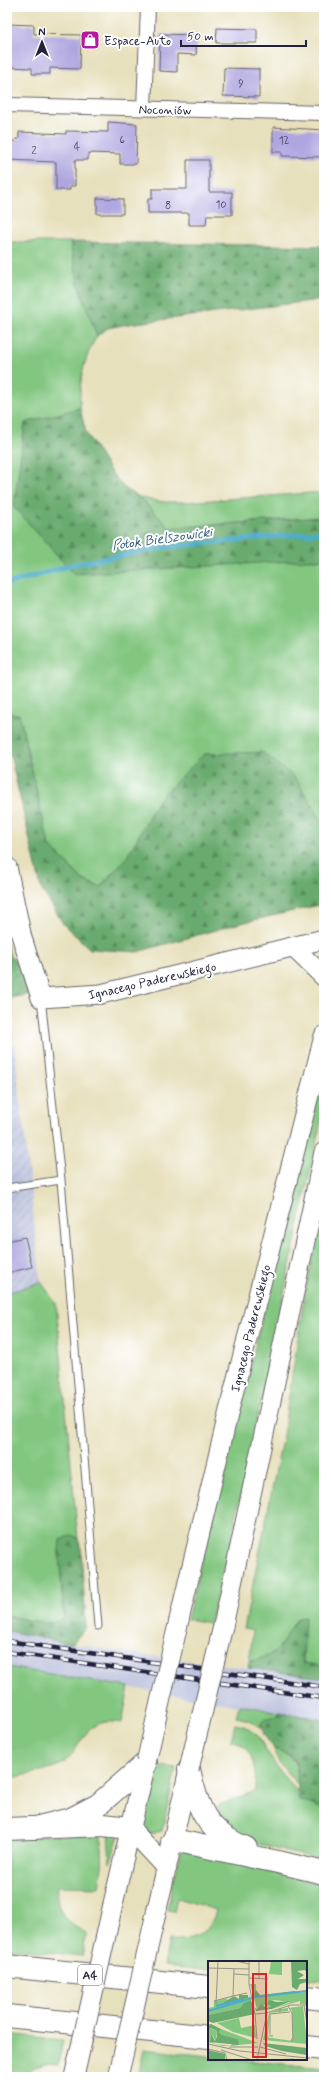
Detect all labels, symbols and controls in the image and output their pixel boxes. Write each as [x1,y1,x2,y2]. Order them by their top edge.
north arrow [22,22,62,62]
scale bar [181,22,306,48]
text: N [38,26,46,40]
shop icon: Espace-Auto [79,29,101,51]
text: 50 m [187,29,214,45]
place label: Espace-Auto [104,33,171,50]
house number: 9 [238,77,244,91]
street label: Noconiów [138,102,192,119]
house number: 6 [119,133,125,147]
house number: 12 [279,134,290,148]
house number: 4 [74,140,81,154]
house number: 2 [31,144,37,158]
house number: 10 [215,198,227,212]
house number: 8 [165,199,171,213]
water label: Potok Bielszowicki [111,523,215,555]
street label: Ignacego Paderewskiego [87,958,219,1006]
street label: Ignacego Paderewskiego [227,1262,278,1394]
inset map [208,1961,307,2060]
road number: A4 [78,1965,102,1985]

